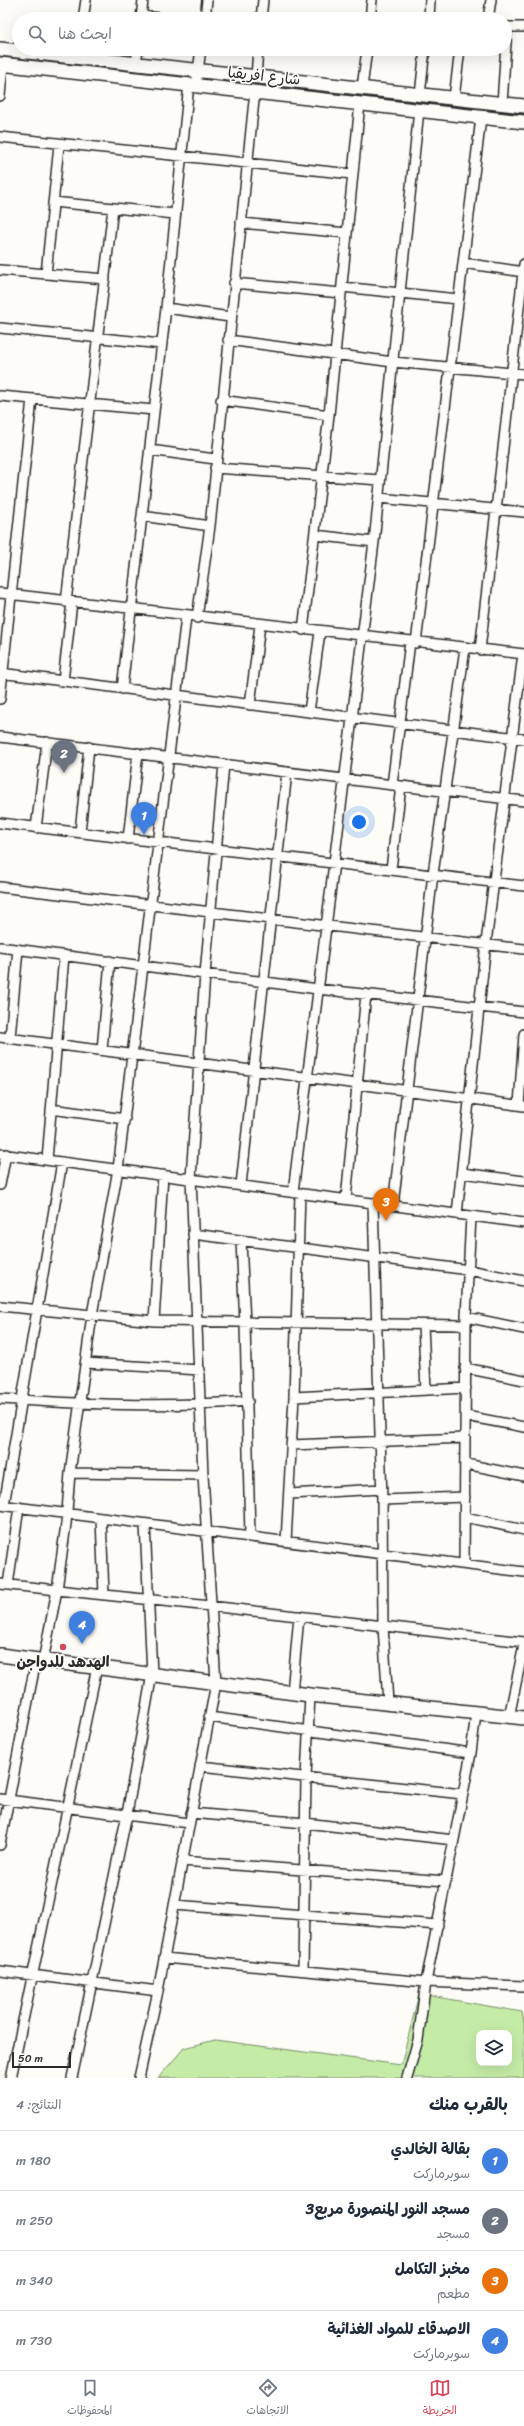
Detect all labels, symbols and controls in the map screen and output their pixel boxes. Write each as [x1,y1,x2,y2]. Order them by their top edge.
search box [12,12,512,56]
text: ابحث هنا [58,21,112,47]
icon: search [26,23,48,45]
street label: شارع افريقيا [226,59,302,93]
pin: 2 [51,740,77,773]
pin: 1 [131,802,157,835]
your location [349,812,369,832]
pin: 3 [373,1188,399,1221]
pin: 4 [69,1611,95,1644]
marker: الهدهد للدواجن [58,1642,68,1652]
place label: الهدهد للدواجن [16,1649,110,1675]
map controls [476,2030,512,2066]
button: layers [476,2030,512,2066]
text: 50 m [18,2049,43,2068]
scale bar [12,2050,71,2069]
text: بالقرب منك [429,2089,508,2119]
text: النتائج: 4 [16,2093,61,2116]
text: بقالة الخالدي [391,2136,470,2162]
text: 180 m [16,2149,51,2172]
text: 1 [492,2149,498,2172]
text: سوبرماركت [413,2162,470,2185]
text: مسجد النور المنصورة مربع3 [306,2196,470,2222]
text: 250 m [16,2209,53,2232]
text: 2 [491,2209,499,2232]
text: مسجد [437,2222,470,2245]
text: مخبز التكامل [395,2256,470,2282]
text: 340 m [16,2269,53,2292]
text: 3 [491,2269,499,2292]
text: مطعم [437,2282,470,2305]
text: الاصدقاء للمواد الغذائية [327,2316,470,2342]
text: 730 m [16,2329,52,2352]
text: 4 [491,2329,499,2352]
text: سوبرماركت [413,2342,470,2365]
tab: المحفوظات [67,2377,112,2420]
tab: الاتجاهات [246,2377,289,2420]
tab: الخريطة [423,2377,457,2420]

